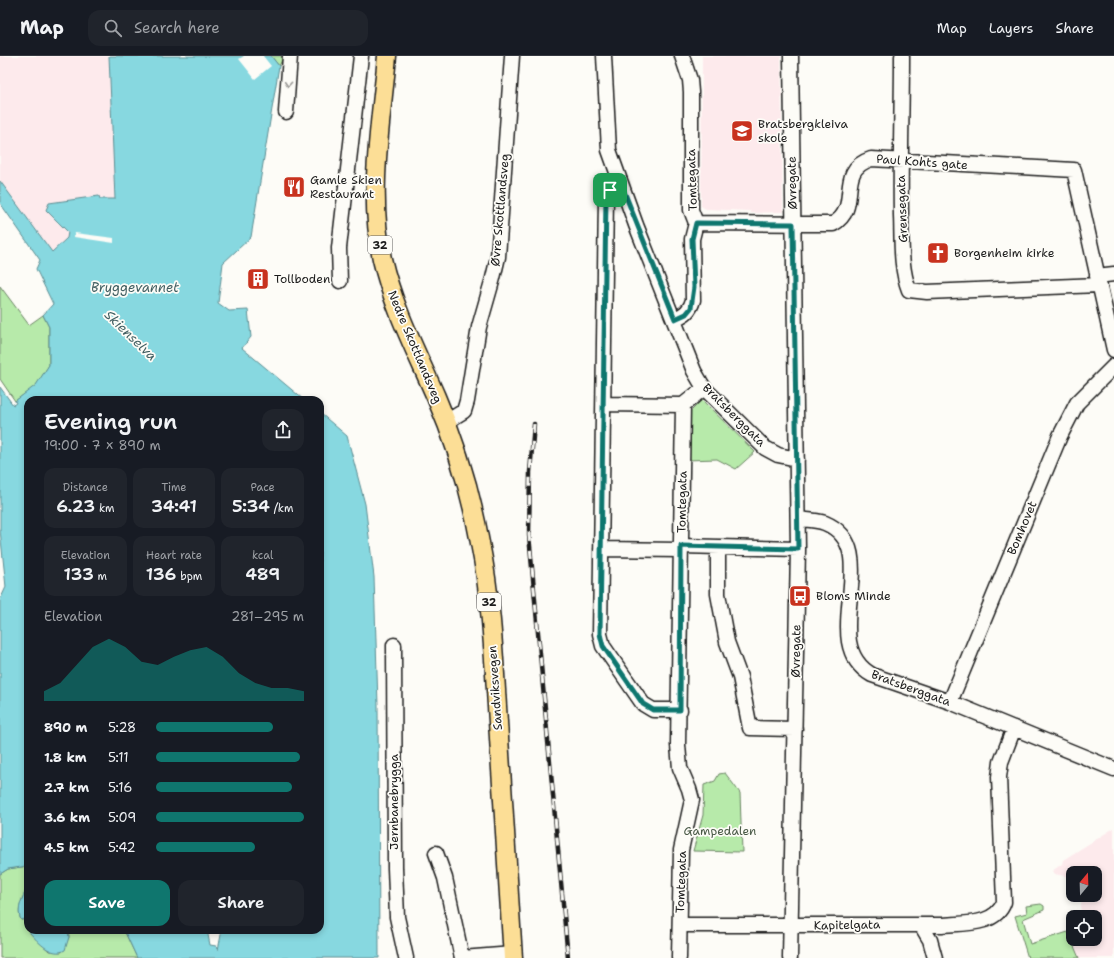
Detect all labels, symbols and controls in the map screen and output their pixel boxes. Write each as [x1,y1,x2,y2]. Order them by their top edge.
search box [88,10,368,46]
text: Map [20,15,64,40]
icon: search [102,17,124,39]
text: Search here [134,18,220,38]
text: Map [937,19,967,37]
text: Layers [989,19,1033,37]
text: Share [1055,19,1094,37]
one-way arrow [283,81,292,87]
place label: Bratsbergkleiva skole [758,116,849,146]
school or university icon: Bratsbergkleiva skole [729,118,755,144]
street label: Tomtegata [683,148,701,211]
street label: Paul Kohts gate [876,151,969,173]
street label: Øvre Skottlandsveg [487,153,513,267]
street label: Øvregate [784,156,800,210]
place label: Gamle Skien Restaurant [310,172,382,202]
pin [593,173,627,207]
restaurant icon: Gamle Skien Restaurant [281,174,307,200]
street label: Grensegata [893,174,911,243]
icon: arrive [599,179,621,201]
road number: 32 [368,236,392,254]
church icon: Borgenheim kirke [925,240,951,266]
place label: Borgenheim kirke [954,245,1055,261]
building icon: Tollboden [245,266,271,292]
place label: Tollboden [274,271,330,287]
water label: Bryggevannet [91,279,179,296]
street label: Nedre Skottlandsveg [384,288,446,406]
water label: Skienselva [101,306,160,364]
street label: Bratsberggata [699,380,769,450]
text: Evening run [44,407,177,436]
button: share [262,409,304,451]
text: 19:00 · 7 × 890 m [44,437,161,454]
street label: Tomtegata [673,470,691,533]
text: Distance [63,480,108,495]
text: Time [161,480,187,495]
text: Pace [251,480,275,495]
text: 6.23 [56,495,95,517]
text: 34:41 [151,495,197,517]
text: 5:34 [232,495,270,517]
street label: Bomhovet [1003,499,1041,557]
text: km [95,501,115,516]
text: /km [270,501,293,516]
text: Elevation [61,548,110,563]
text: Heart rate [146,548,202,563]
text: kcal [252,548,273,563]
text: 133 [64,563,94,585]
text: 136 [146,563,176,585]
text: 489 [245,563,280,585]
text: m [94,569,107,584]
text: bpm [176,569,202,584]
bus stop icon: Bloms Minde [787,583,813,609]
place label: Bloms Minde [816,588,891,604]
road number: 32 [477,593,501,611]
text: Elevation [44,608,102,625]
text: 281–295 m [231,608,304,625]
street label: Øvregate [788,624,804,678]
street label: Sandviksvegen [484,645,506,731]
street label: Bratsberggata [869,666,953,710]
text: 890 m [44,719,87,736]
text: 5:28 [108,719,136,736]
text: 1.8 km [44,749,87,766]
text: 5:11 [108,749,129,766]
street label: Jernbanebrygga [386,754,402,850]
text: 2.7 km [44,779,89,796]
text: 5:16 [108,779,132,796]
text: 3.6 km [44,809,90,826]
text: 5:09 [108,809,136,826]
park label: Gampedalen [684,823,756,839]
text: 4.5 km [44,839,89,856]
text: 5:42 [108,839,136,856]
street label: Tomtegata [672,850,690,913]
north arrow [1066,866,1102,902]
map controls [1066,866,1102,946]
button: Save [44,880,170,926]
button: Share [178,880,304,926]
button: locate [1066,910,1102,946]
street label: Kapitelgata [813,916,881,934]

